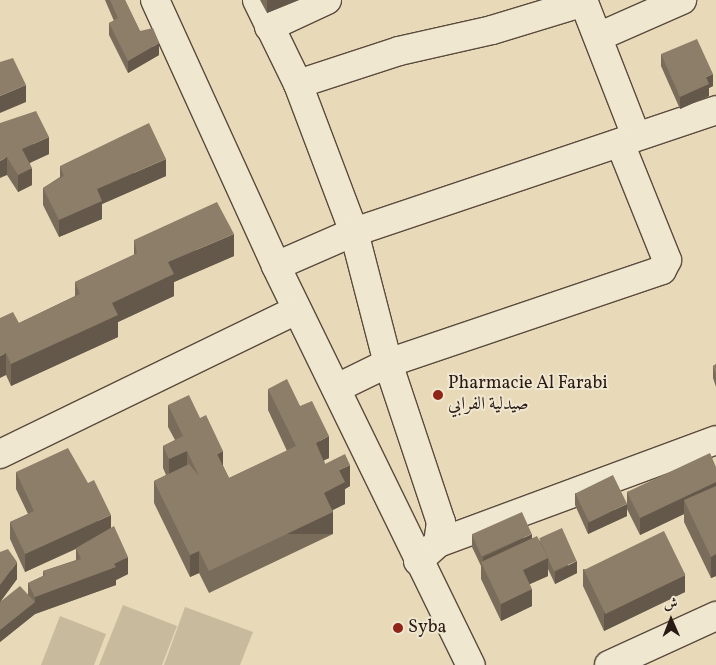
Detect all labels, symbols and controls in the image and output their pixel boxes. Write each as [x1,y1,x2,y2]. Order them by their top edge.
place label: Pharmacie Al Farabi صيدلية الفرابي [448,374,608,416]
marker: Pharmacie Al Farabi صيدلية الفرابي [432,389,444,401]
north arrow [646,595,696,645]
text: ش [664,595,678,614]
place label: Syba [408,617,446,639]
marker: Syba [392,622,404,634]

